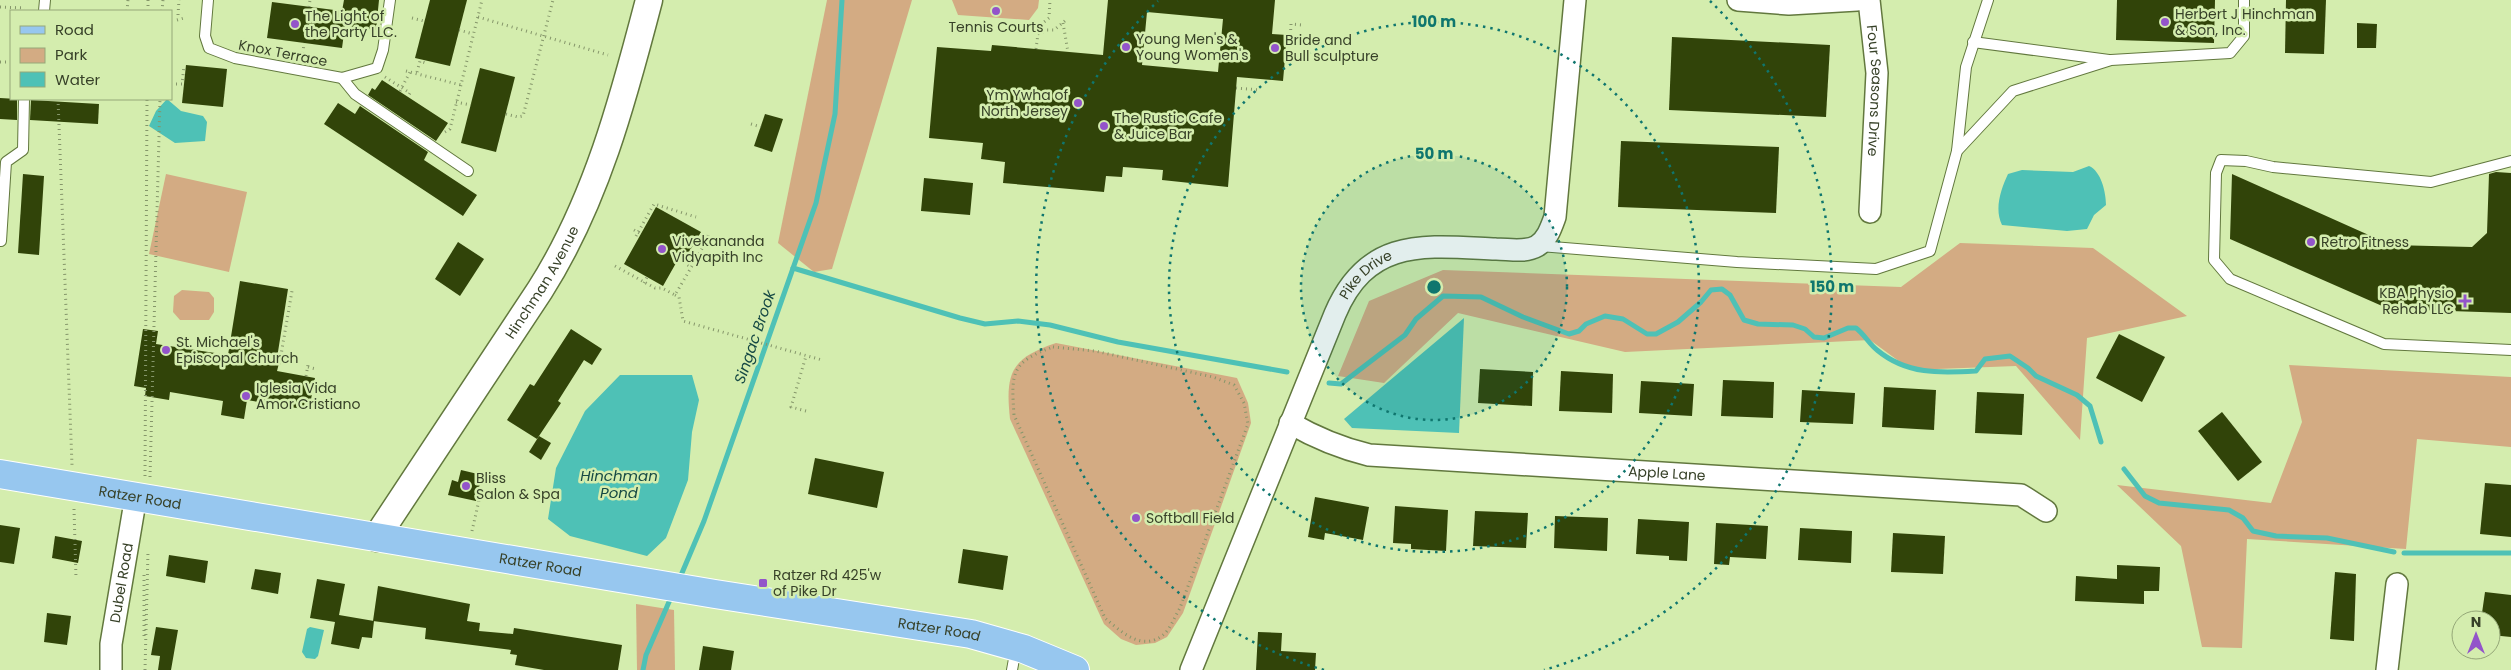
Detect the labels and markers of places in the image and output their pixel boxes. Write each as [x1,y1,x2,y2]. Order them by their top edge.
place label: Herbert J Hinchman & Son, Inc. [2175,4,2314,40]
marker: Tennis Courts [990,5,1002,17]
place label: The Light of the Party LLC. [305,6,397,42]
marker: Herbert J Hinchman & Son, Inc. [2159,16,2171,28]
place label: Tennis Courts [948,17,1044,37]
marker: The Light of the Party LLC. [289,18,301,30]
place label: Young Men's & Young Women's [1136,29,1248,65]
place label: Bride and Bull sculpture [1285,30,1379,66]
marker: Young Men's & Young Women's [1120,41,1132,53]
marker: Bride and Bull sculpture [1269,42,1281,54]
place label: Ym Ywha of North Jersey [981,85,1068,121]
marker: Ym Ywha of North Jersey [1072,97,1084,109]
place label: The Rustic Cafe & Juice Bar [1114,108,1222,144]
marker: The Rustic Cafe & Juice Bar [1098,120,1110,132]
place label: Vivekananda Vidyapith Inc [672,231,764,267]
place label: Retro Fitness [2321,232,2409,252]
marker: Retro Fitness [2305,236,2317,248]
marker: Vivekananda Vidyapith Inc [656,243,668,255]
centre of rings [1425,278,1443,296]
place label: KBA Physio Rehab LLC [2379,283,2454,319]
marker: KBA Physio Rehab LLC [2458,294,2472,308]
place label: St. Michael's Episcopal Church [176,332,298,368]
marker: St. Michael's Episcopal Church [160,344,172,356]
place label: Iglesia Vida Amor Cristiano [256,378,361,414]
marker: Iglesia Vida Amor Cristiano [240,390,252,402]
place label: Bliss Salon & Spa [476,468,560,504]
marker: Bliss Salon & Spa [460,480,472,492]
place label: Softball Field [1146,508,1235,528]
marker: Softball Field [1130,512,1142,524]
place label: Ratzer Rd 425'w of Pike Dr [773,565,882,601]
marker: Ratzer Rd 425'w of Pike Dr [757,577,769,589]

